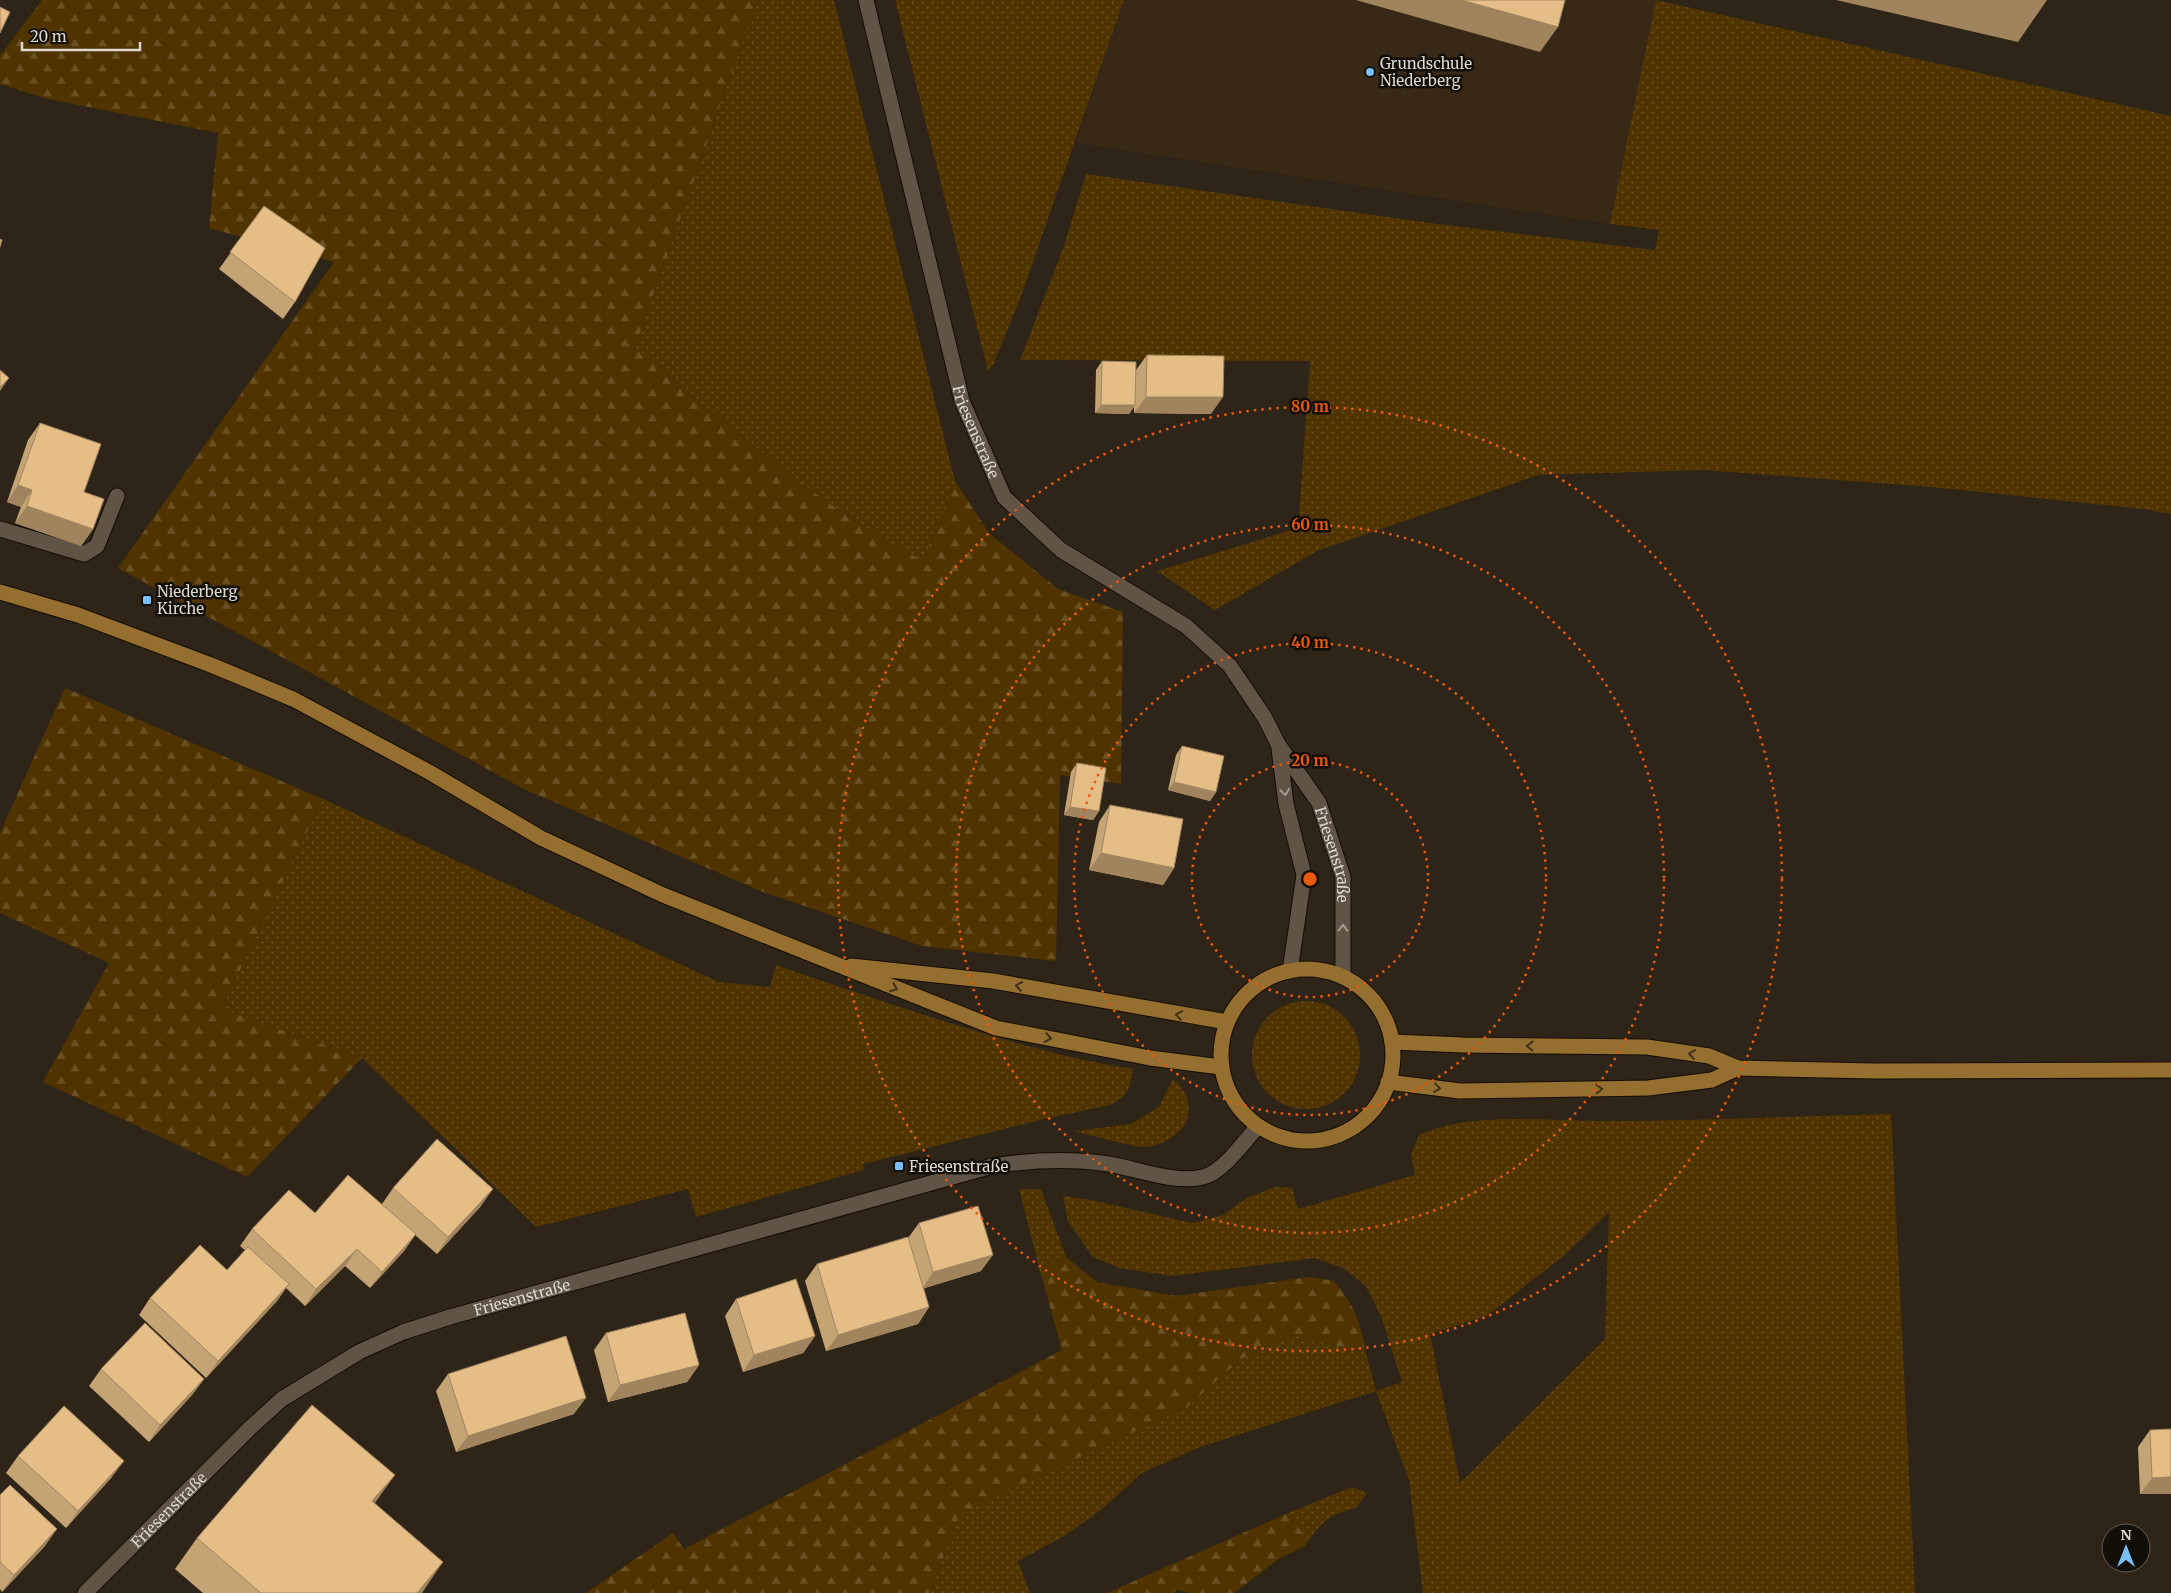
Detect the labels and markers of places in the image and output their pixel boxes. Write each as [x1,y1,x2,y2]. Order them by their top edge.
place label: Grundschule Niederberg [1380,54,1472,90]
marker: Grundschule Niederberg [1364,66,1376,78]
place label: Niederberg Kirche [157,582,238,618]
marker: Niederberg Kirche [141,594,153,606]
centre of rings [1301,870,1319,888]
place label: Friesenstraße [909,1157,1008,1176]
marker: Friesenstraße [893,1160,905,1172]

